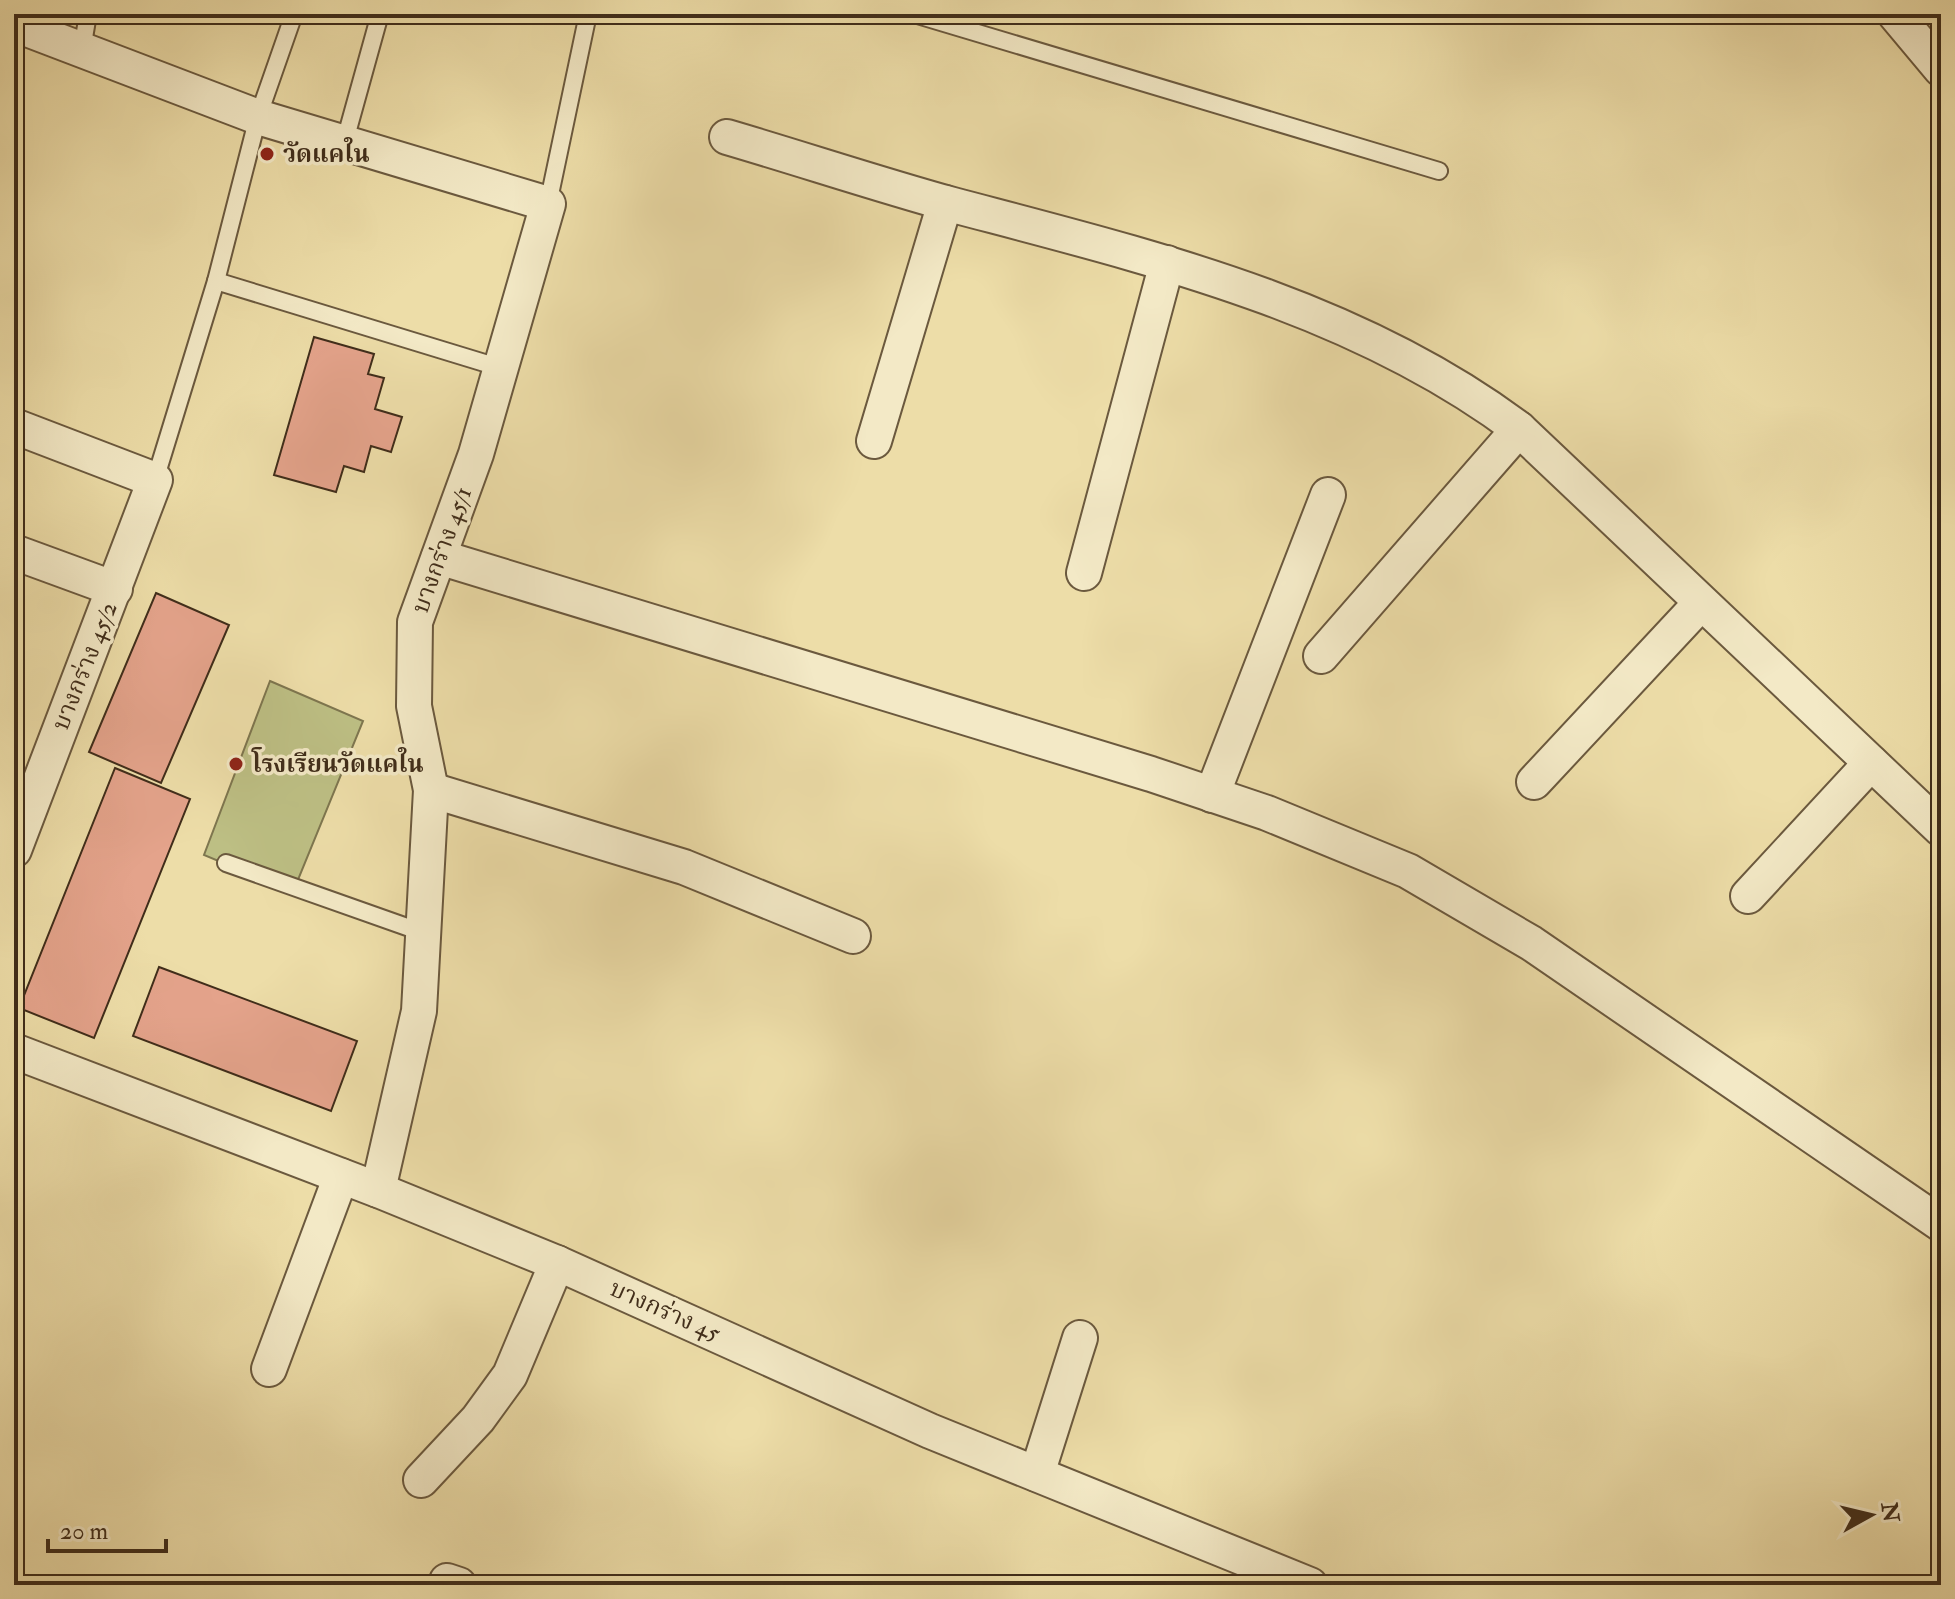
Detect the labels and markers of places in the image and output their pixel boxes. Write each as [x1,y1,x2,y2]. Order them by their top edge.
place label: วัดแคใน [283,137,370,170]
marker: วัดแคใน [258,145,276,163]
place label: โรงเรียนวัดแคใน [251,747,423,780]
marker: โรงเรียนวัดแคใน [227,755,245,773]

